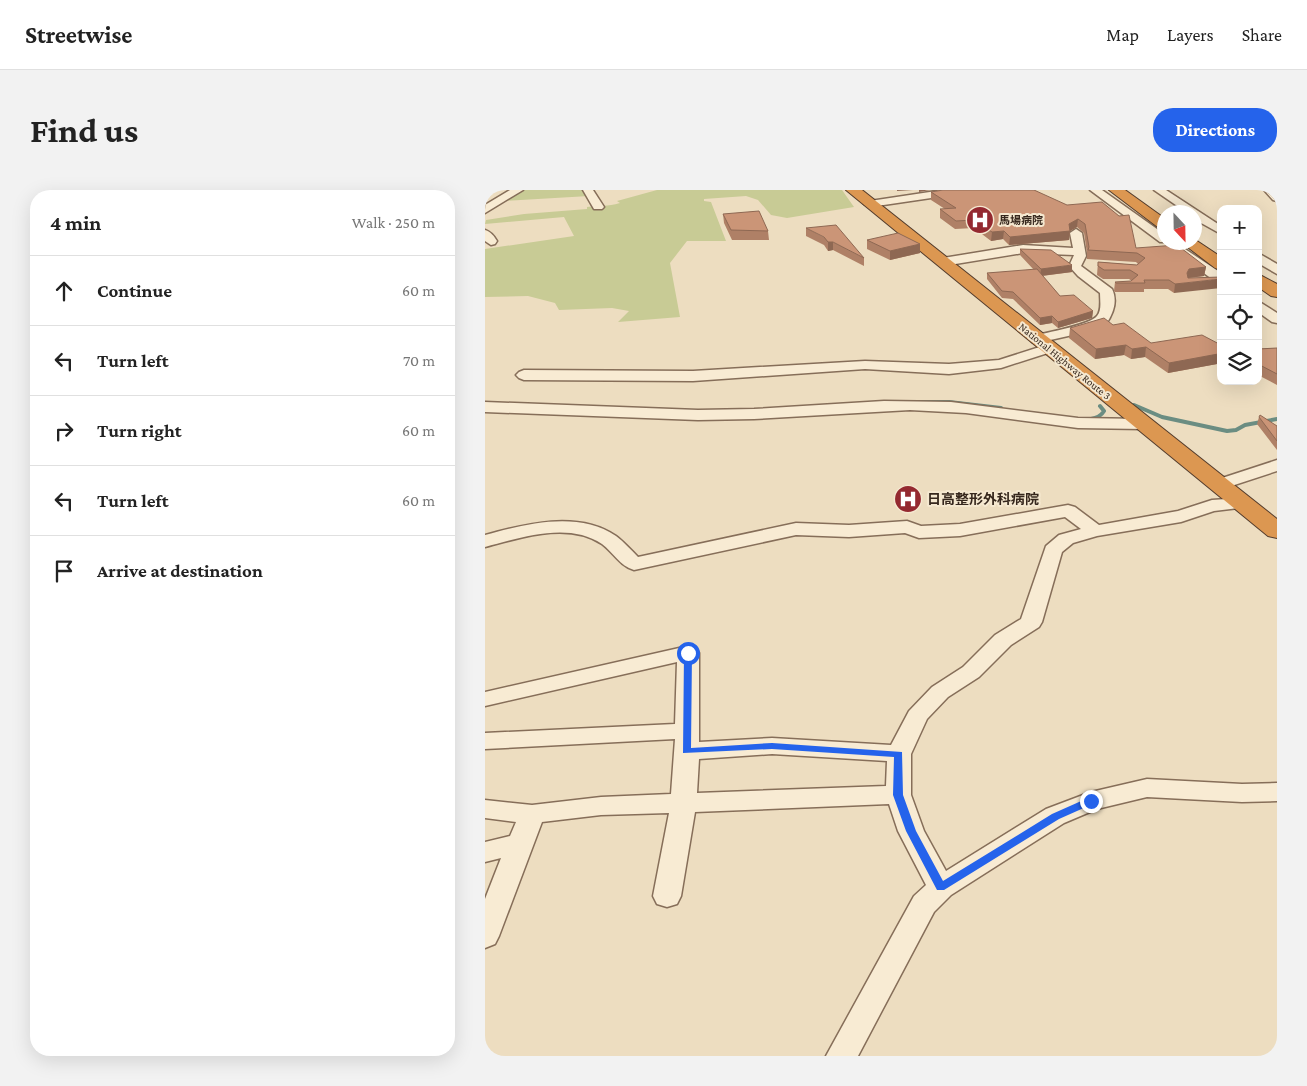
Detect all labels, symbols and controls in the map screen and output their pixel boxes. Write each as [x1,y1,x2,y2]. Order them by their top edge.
text: Streetwise [25,21,132,48]
text: Map [1106,25,1139,45]
text: Layers [1167,25,1214,45]
text: Share [1242,25,1282,45]
button: Directions [1153,108,1277,152]
text: Find us [30,111,138,150]
hospital icon: 馬場病院 [965,205,995,235]
north arrow [1157,205,1202,250]
map controls [1217,205,1262,385]
button: + [1217,205,1262,250]
text: 4 min [50,211,101,235]
text: Walk · 250 m [352,214,435,231]
place label: 馬場病院 [999,214,1043,226]
button: − [1217,250,1262,295]
icon: ahead [50,277,78,305]
text: Continue [97,280,172,301]
text: 60 m [402,282,435,299]
button: locate [1217,295,1262,340]
street label: National Highway Route 3 [1016,320,1113,403]
button: layers [1217,340,1262,385]
icon: left [50,347,78,375]
text: Turn left [97,350,169,371]
text: 70 m [403,352,435,369]
icon: right [50,417,78,445]
text: Turn right [97,420,182,441]
text: 60 m [402,422,435,439]
hospital icon: 日高整形外科病院 [893,484,923,514]
icon: left [50,487,78,515]
text: Turn left [97,490,169,511]
place label: 日高整形外科病院 [927,491,1039,507]
text: 60 m [402,492,435,509]
icon: arrive [50,557,78,585]
text: Arrive at destination [97,560,263,581]
route start [677,642,700,665]
route end [1080,790,1103,813]

